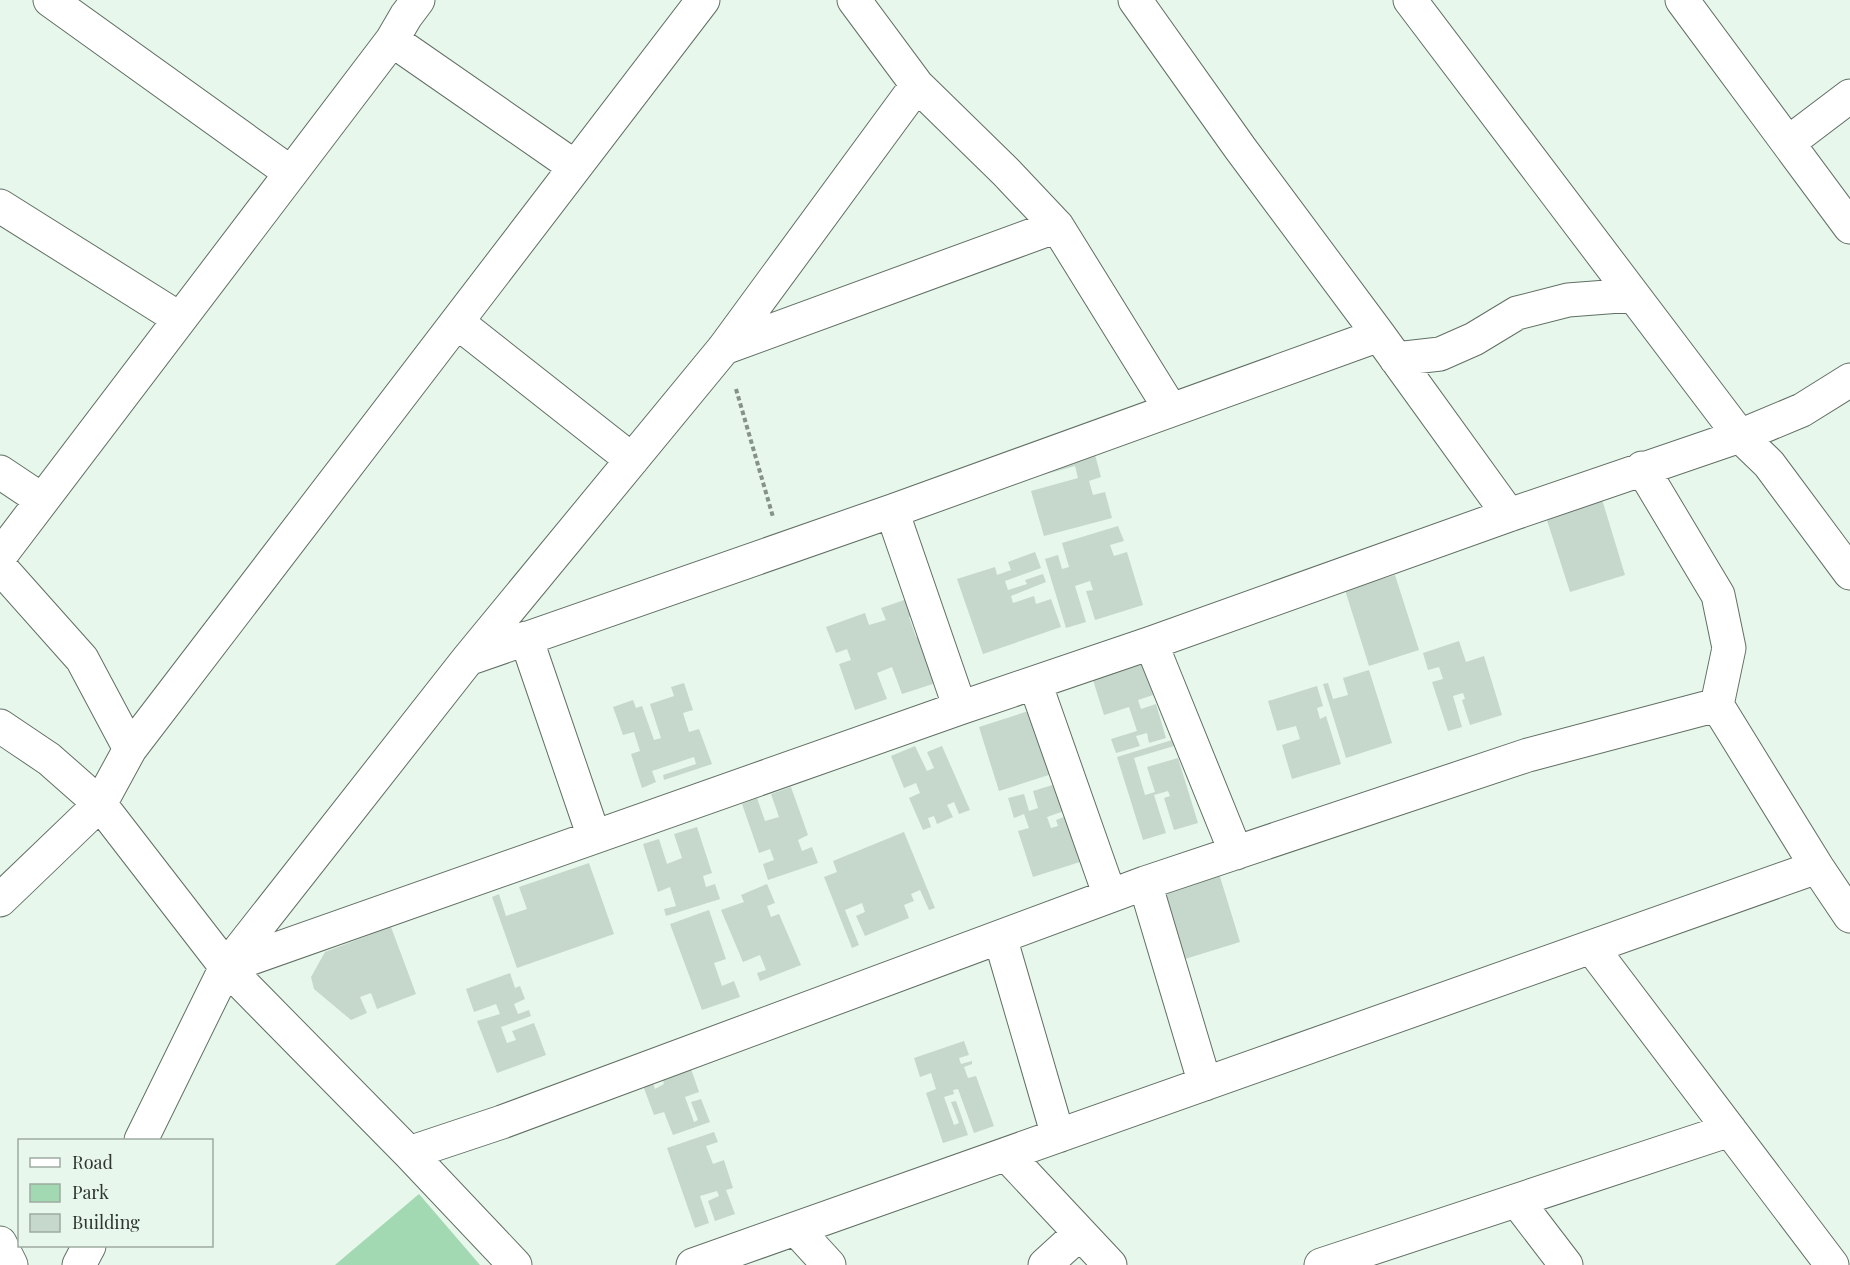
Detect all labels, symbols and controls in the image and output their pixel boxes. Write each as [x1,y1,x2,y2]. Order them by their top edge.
legend [18,1139,213,1247]
text: Road [72,1150,113,1174]
text: Park [72,1180,109,1204]
text: Building [72,1210,140,1234]

